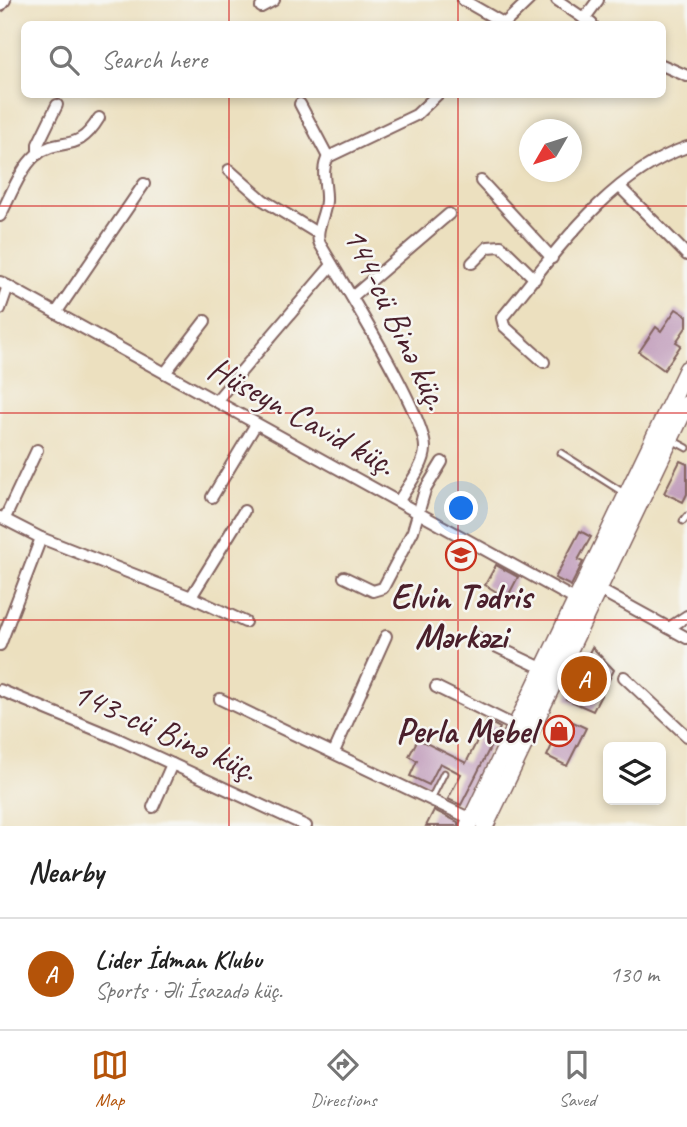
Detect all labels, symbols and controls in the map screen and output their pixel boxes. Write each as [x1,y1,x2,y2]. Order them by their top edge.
search box [21,21,666,98]
icon: search [45,41,83,79]
text: Search here [101,43,207,76]
north arrow [519,119,582,182]
street label: 144-cü Binə küç. [332,219,460,417]
street label: Hüseyn Cavid küç. [200,346,404,486]
your location [444,491,478,525]
school or university icon: Elvin Tədris Mərkəzi [444,538,478,572]
place label: Elvin Tədris Mərkəzi [390,574,535,659]
pin: A [561,653,607,705]
street label: 143-cü Binə küç. [65,670,265,792]
place label: Perla Mebel [396,709,543,754]
shop icon: Perla Mebel [542,714,576,748]
map controls [603,742,666,805]
button: layers [603,742,666,805]
text: Nearby [28,853,104,891]
text: Lider İdman Klubu [95,943,262,976]
text: A [45,960,57,989]
text: 130 m [610,960,659,989]
text: Sports · Əli İsazadə küç. [95,976,283,1005]
tab: Map [91,1046,129,1112]
tab: Directions [310,1046,377,1112]
tab: Saved [558,1046,596,1112]

